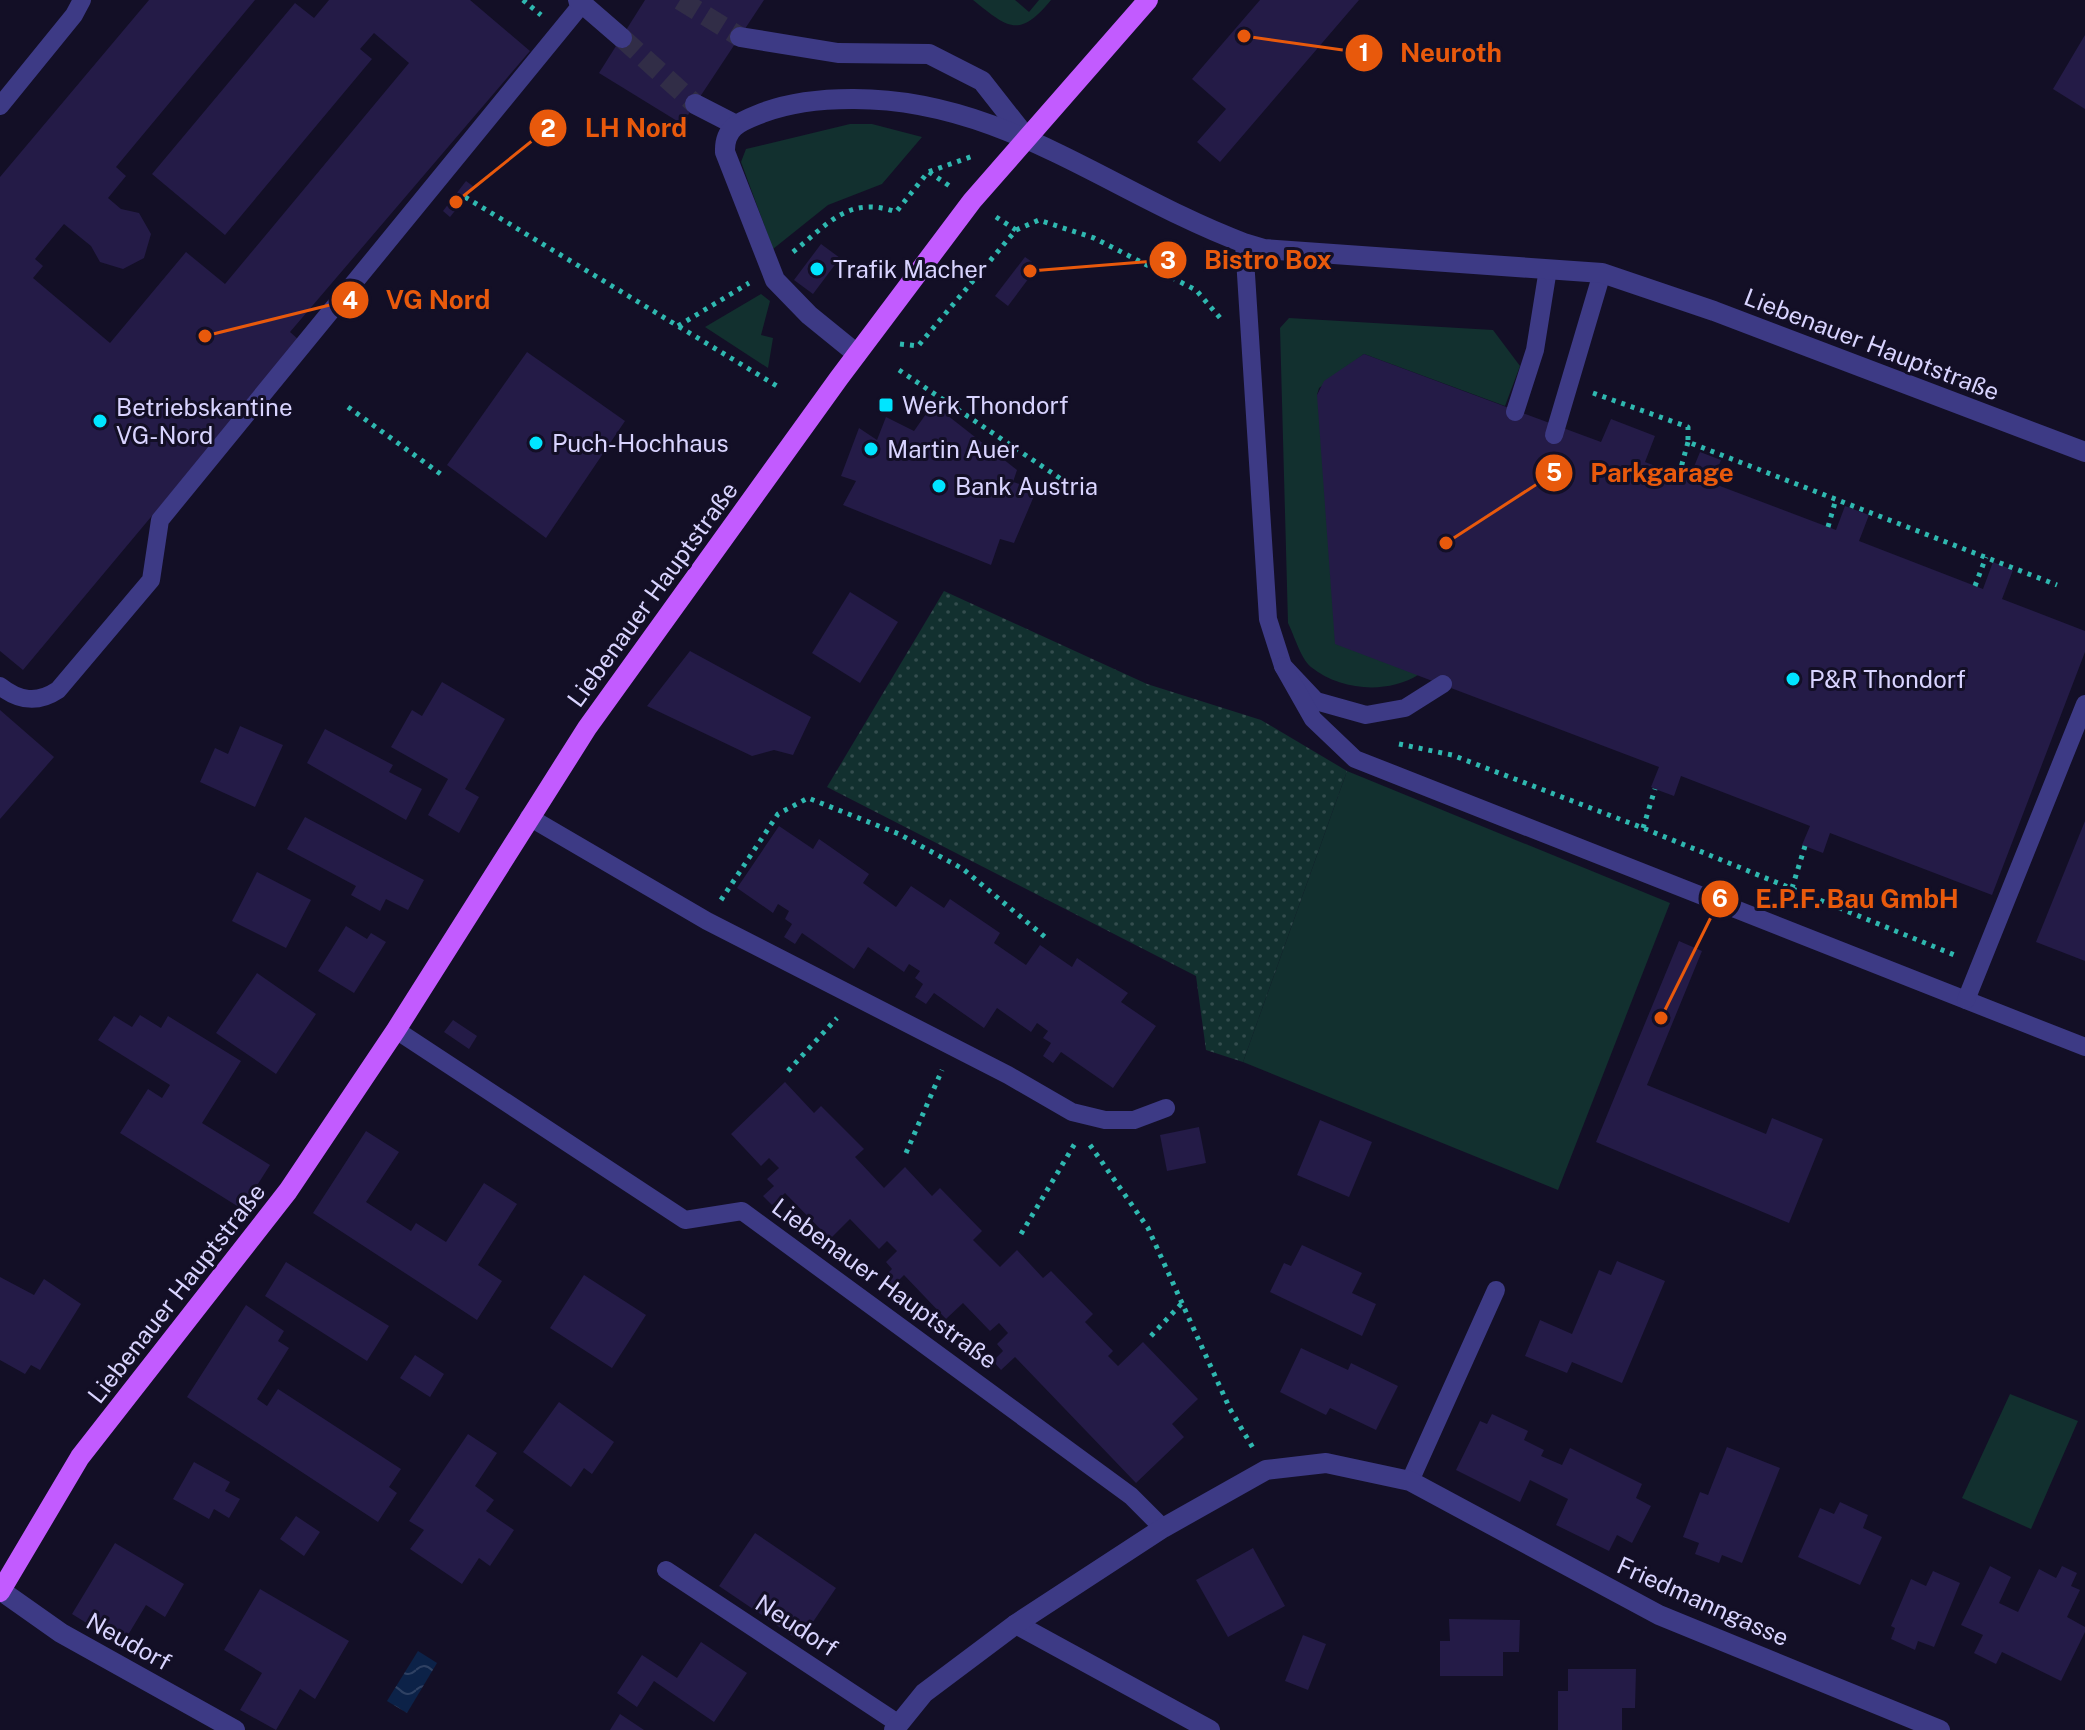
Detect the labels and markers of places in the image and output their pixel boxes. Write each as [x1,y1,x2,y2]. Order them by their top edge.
callout: Neuroth [1344,28,1518,78]
callout: LH Nord [528,103,703,153]
callout: Bistro Box [1148,235,1348,285]
place label: Trafik Macher [833,255,987,283]
marker: Trafik Macher [808,260,826,278]
callout: VG Nord [330,275,506,325]
place label: Werk Thondorf [902,391,1069,419]
place label: Betriebskantine VG-Nord [116,393,293,449]
marker: Werk Thondorf [877,396,895,414]
marker: Betriebskantine VG-Nord [91,412,109,430]
place label: Puch-Hochhaus [552,429,729,457]
marker: Puch-Hochhaus [527,434,545,452]
place label: Martin Auer [887,435,1019,463]
marker: Martin Auer [862,440,880,458]
callout: Parkgarage [1534,448,1750,498]
place label: Bank Austria [955,472,1098,500]
marker: Bank Austria [930,477,948,495]
place label: P&R Thondorf [1809,665,1966,693]
marker: P&R Thondorf [1784,670,1802,688]
callout: E.P.F. Bau GmbH [1700,874,1975,924]

